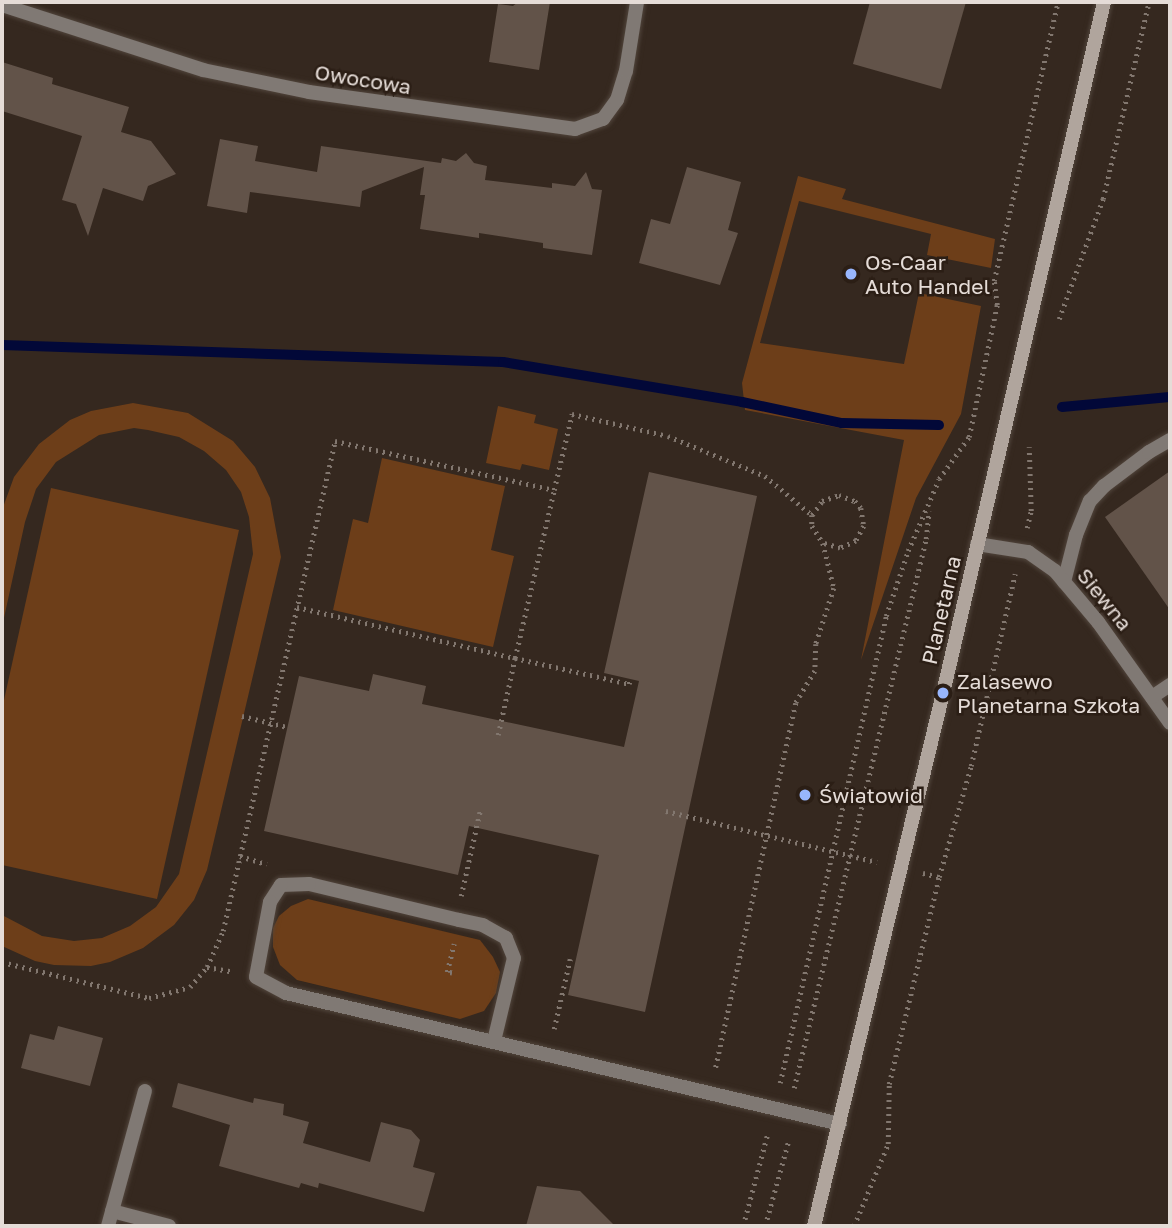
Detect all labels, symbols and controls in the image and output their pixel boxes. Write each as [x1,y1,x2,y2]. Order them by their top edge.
street label: Owocowa [313,59,413,99]
place label: Os-Caar Auto Handel [865,249,990,299]
marker: Os-Caar Auto Handel [843,266,859,282]
street label: Planetarna [916,553,966,667]
street label: Siewna [1072,563,1138,635]
place label: Zalasewo Planetarna Szkoła [957,668,1140,718]
marker: Zalasewo Planetarna Szkoła [935,685,951,701]
place label: Światowid [819,782,923,808]
marker: Światowid [797,787,813,803]

